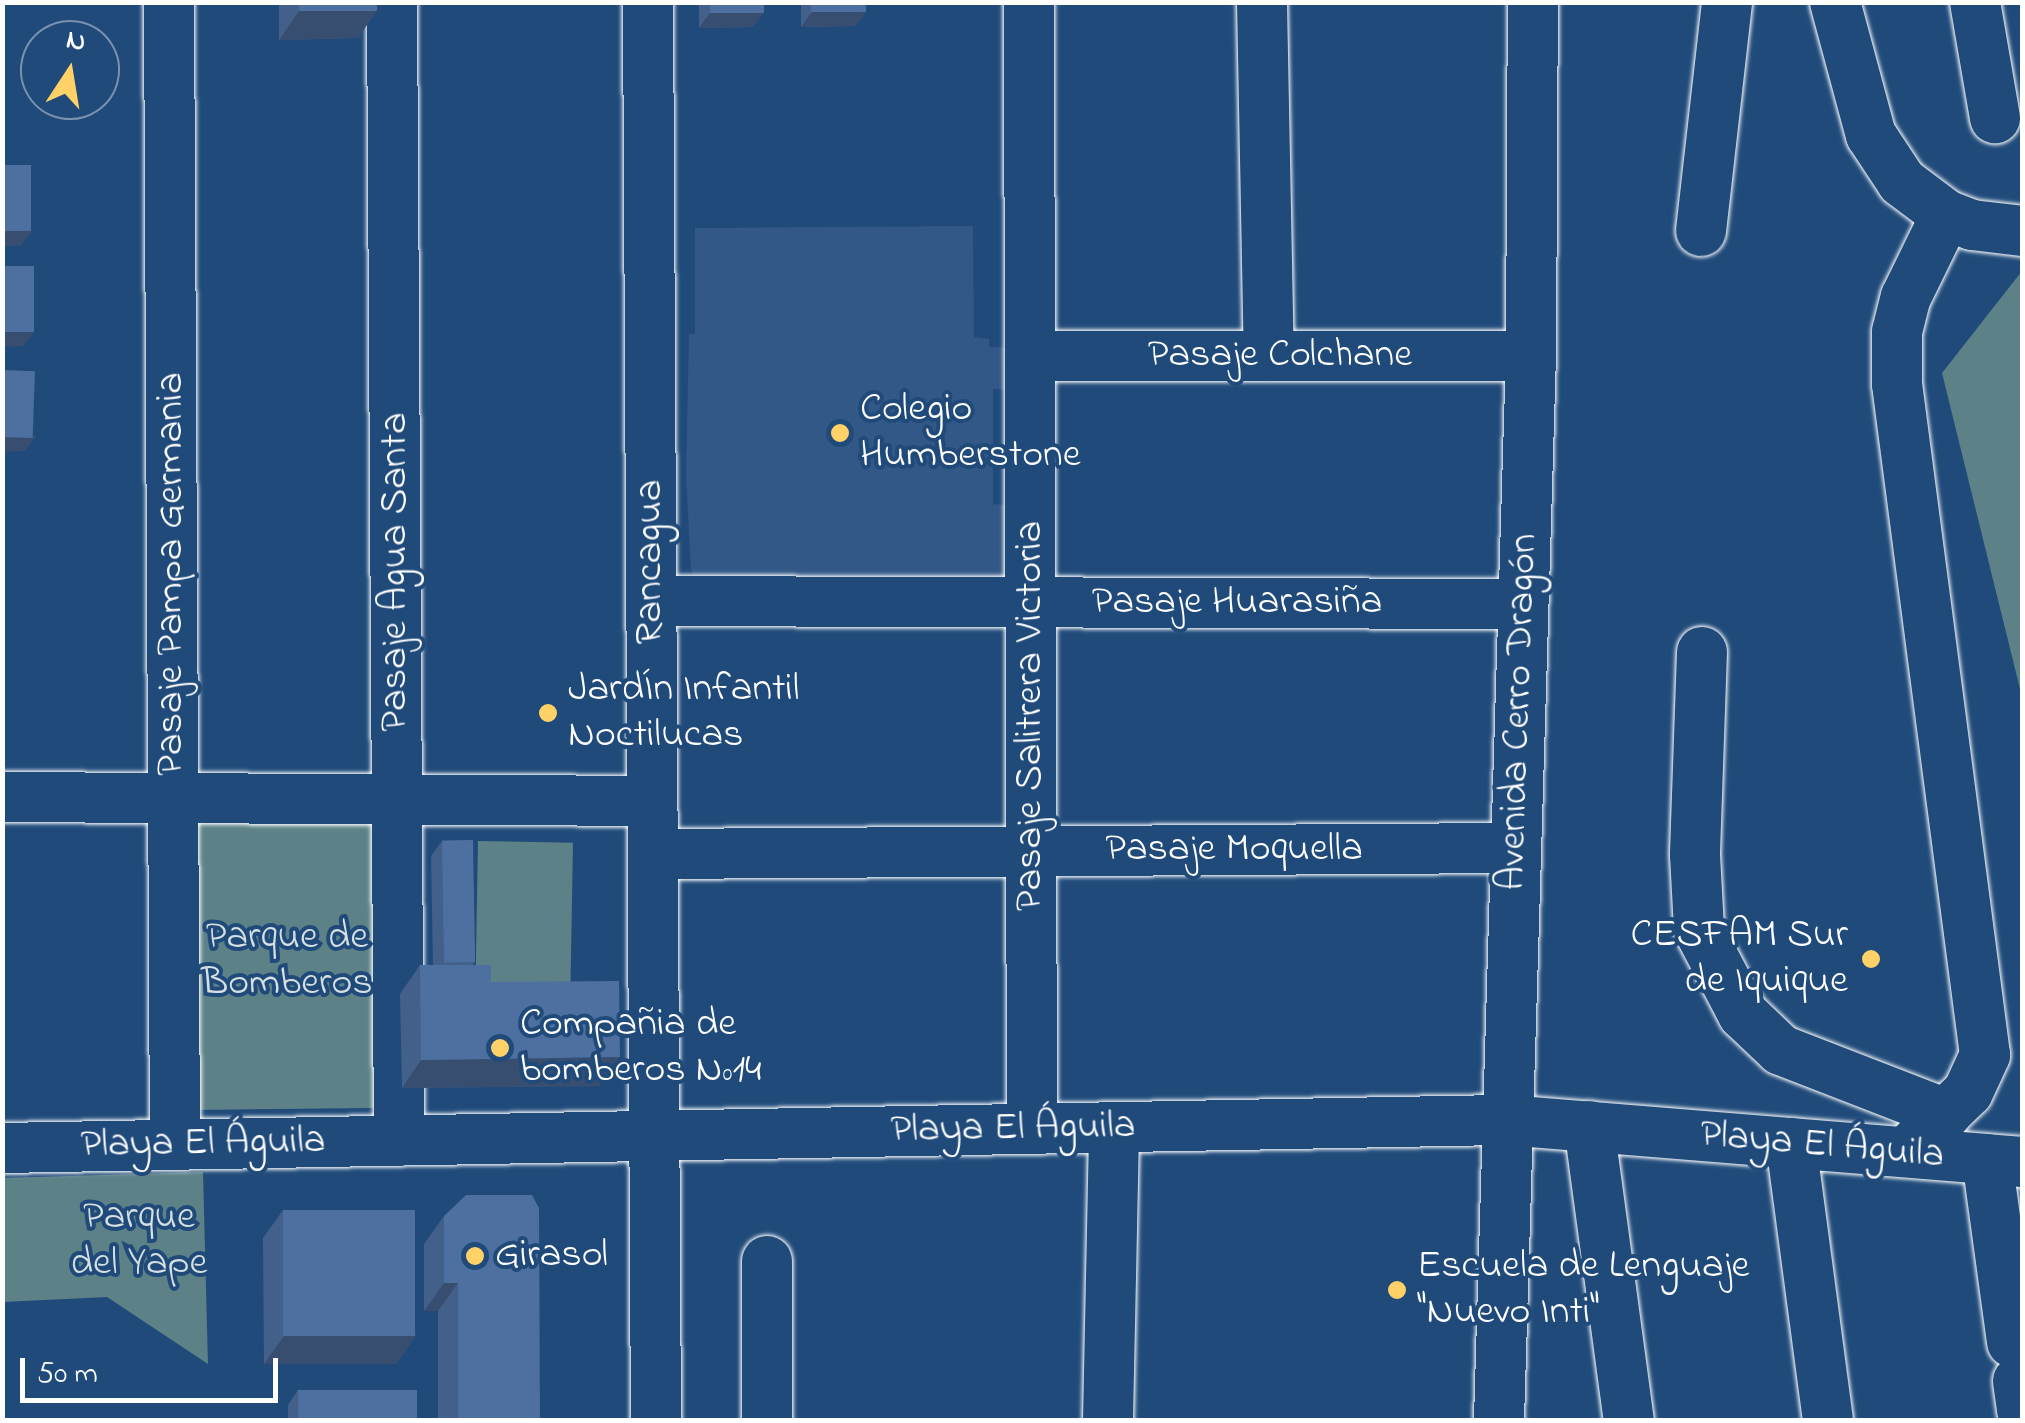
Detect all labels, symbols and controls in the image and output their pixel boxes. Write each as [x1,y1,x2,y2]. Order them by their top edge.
north arrow [20,20,120,120]
text: N [62,20,89,64]
street label: Pasaje Colchane [1148,332,1412,380]
street label: Pasaje Pampa Germania [148,372,196,776]
place label: Colegio Humberstone [860,386,1081,480]
street label: Pasaje Agua Santa [372,412,420,732]
marker: Colegio Humberstone [829,422,851,444]
street label: Rancagua [627,479,675,645]
street label: Pasaje Salitrera Victoria [1007,521,1055,911]
street label: Avenida Cerro Dragón [1489,532,1549,892]
street label: Pasaje Huarasiña [1092,579,1382,627]
place label: JardÍn Infantil Noctilucas [568,666,799,760]
marker: JardÍn Infantil Noctilucas [537,702,559,724]
street label: Pasaje Moquella [1105,826,1363,874]
place label: CESFAM Sur de Iquique [1630,912,1848,1006]
park label: Parque de Bomberos [201,914,373,1008]
marker: CESFAM Sur de Iquique [1858,946,1884,972]
place label: Compañia de bomberos Nº14 [520,1001,762,1095]
marker: Compañia de bomberos Nº14 [489,1037,511,1059]
street label: Playa El Águila [890,1103,1136,1155]
street label: Playa El Águila [1698,1111,1946,1181]
street label: Playa El Águila [80,1118,326,1170]
park label: Parque del Yape [71,1194,207,1288]
place label: Girasol [495,1232,608,1280]
place label: Escuela de Lenguaje "Nuevo Inti" [1417,1243,1749,1337]
marker: Girasol [464,1245,486,1267]
marker: Escuela de Lenguaje "Nuevo Inti" [1386,1279,1408,1301]
scale bar [25,1338,282,1400]
text: 50 m [37,1353,98,1397]

